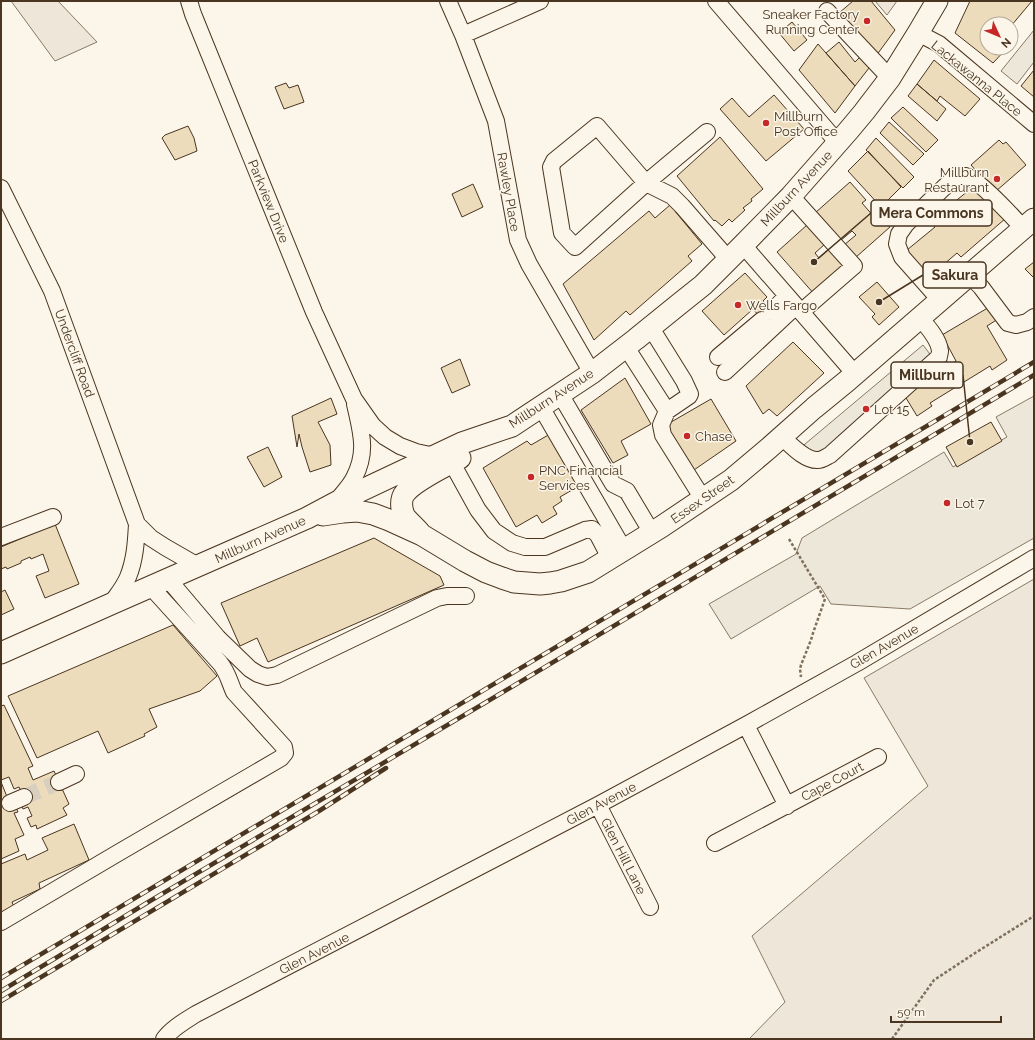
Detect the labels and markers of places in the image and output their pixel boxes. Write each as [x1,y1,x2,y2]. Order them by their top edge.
place label: Sneaker Factory Running Center [762,7,859,37]
marker: Sneaker Factory Running Center [862,16,872,26]
place label: Millburn Post Office [774,109,838,139]
marker: Millburn Post Office [761,118,771,128]
place label: Millburn Restaurant [924,165,990,195]
marker: Millburn Restaurant [992,174,1002,184]
callout: Mera Commons [871,200,992,226]
callout: Sakura [923,262,986,288]
place label: Wells Fargo [746,298,817,313]
marker: Wells Fargo [733,300,743,310]
callout: Millburn [891,362,963,388]
place label: Lot 15 [874,402,909,417]
marker: Lot 15 [861,404,871,414]
place label: Chase [695,429,733,444]
marker: Chase [682,431,692,441]
place label: PNC Financial Services [539,463,623,493]
marker: PNC Financial Services [526,472,536,482]
place label: Lot 7 [955,496,985,511]
marker: Lot 7 [942,498,952,508]

